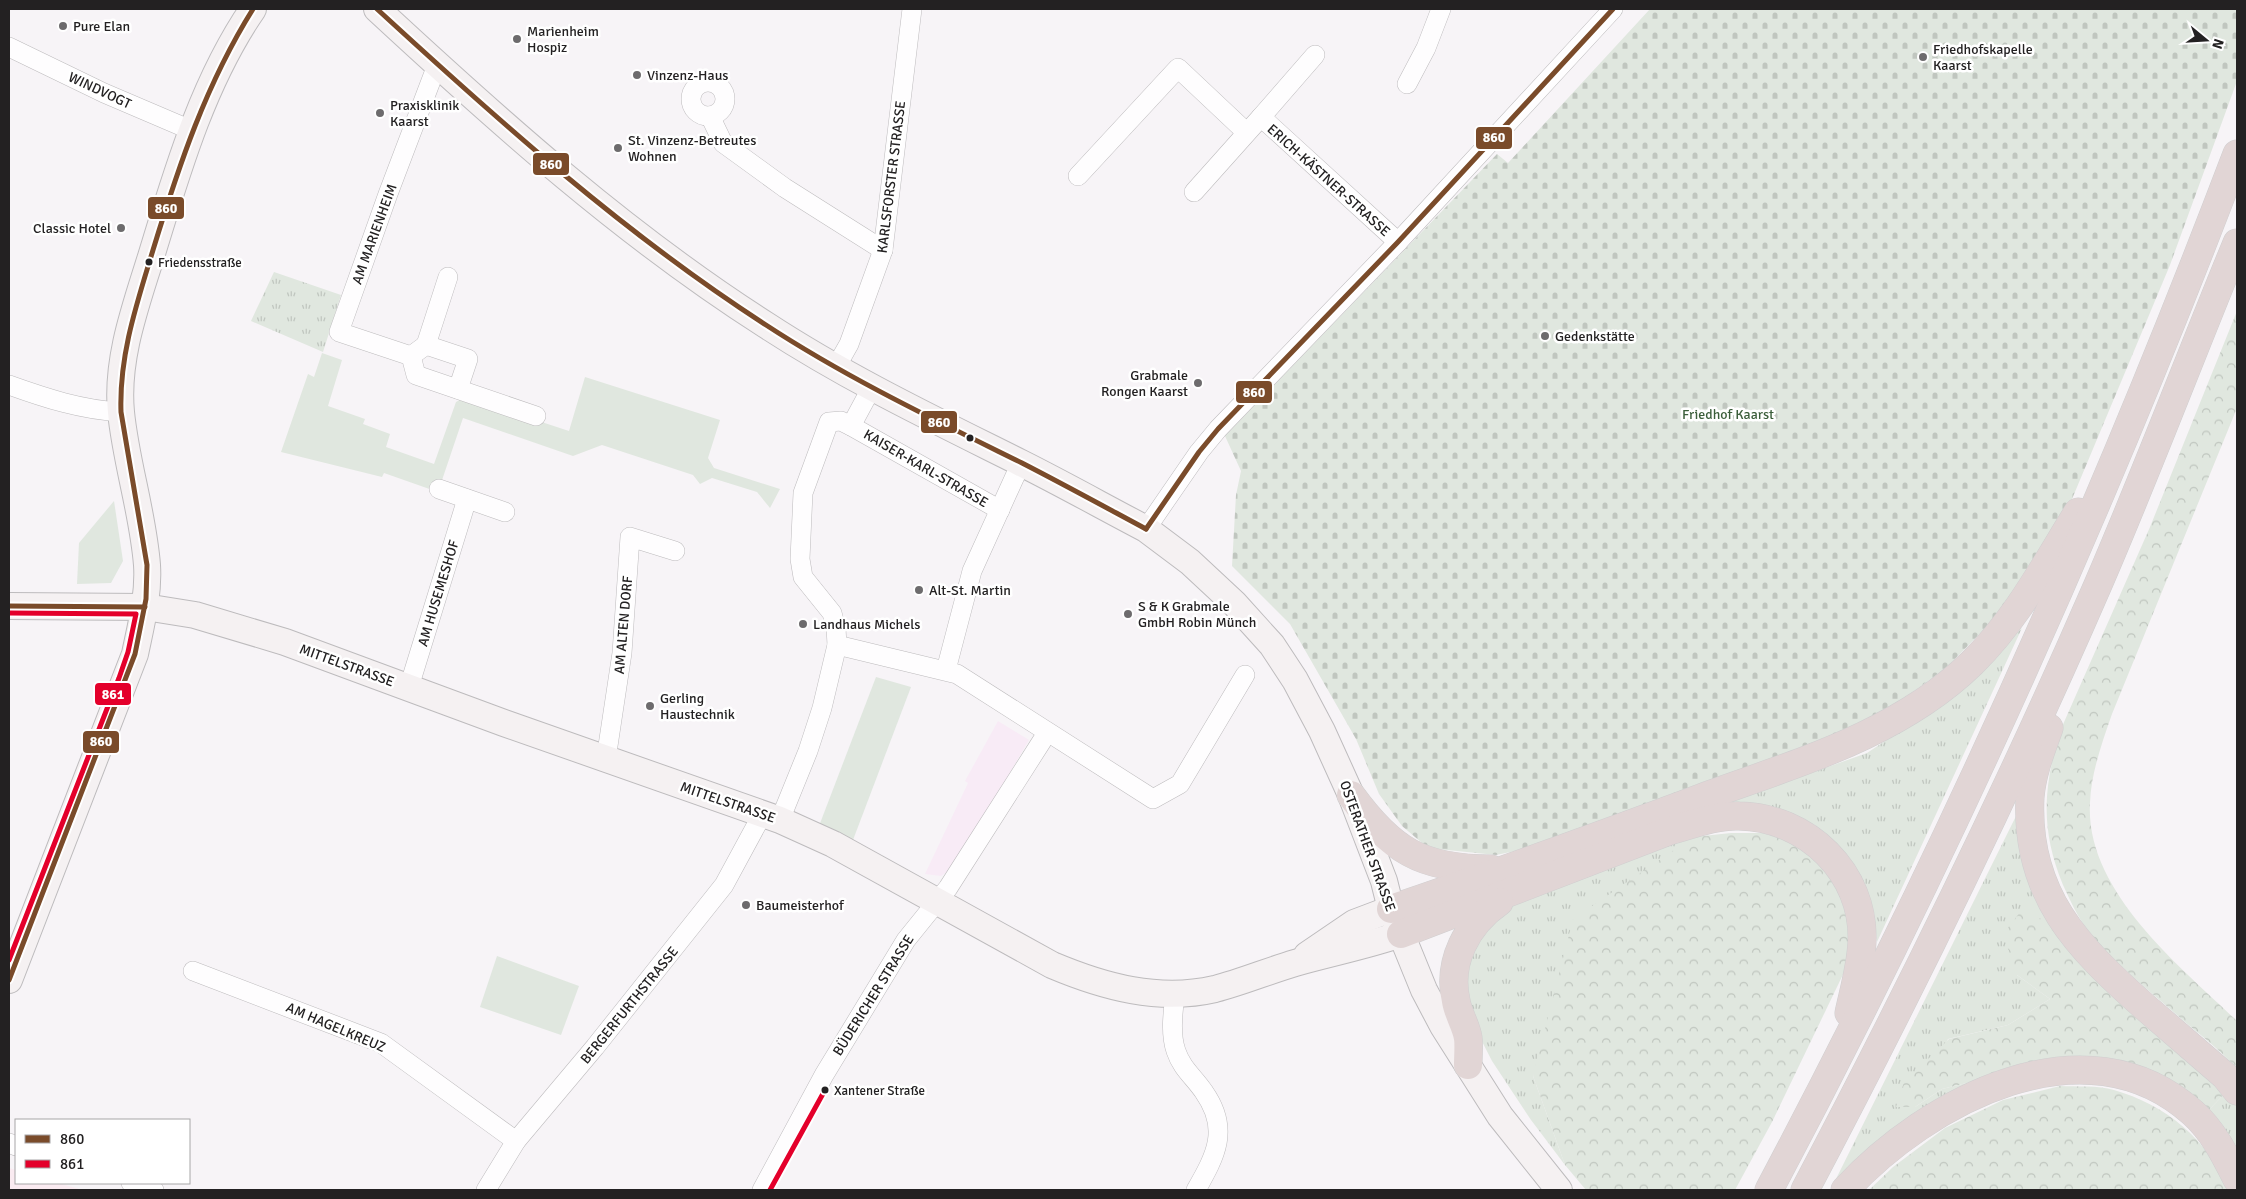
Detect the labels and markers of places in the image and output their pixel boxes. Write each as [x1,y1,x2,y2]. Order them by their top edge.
place label: Pure Elan [73,18,130,35]
marker: Pure Elan [57,20,69,32]
place label: Marienheim Hospiz [527,23,599,56]
marker: Marienheim Hospiz [511,33,523,45]
place label: Friedhofskapelle Kaarst [1933,41,2033,74]
marker: Friedhofskapelle Kaarst [1917,51,1929,63]
place label: Vinzenz-Haus [647,67,728,84]
marker: Vinzenz-Haus [631,69,643,81]
place label: Praxisklinik Kaarst [390,97,459,130]
marker: Praxisklinik Kaarst [374,107,386,119]
place label: St. Vinzenz-Betreutes Wohnen [628,132,756,165]
marker: St. Vinzenz-Betreutes Wohnen [612,142,624,154]
place label: Classic Hotel [33,220,111,237]
marker: Classic Hotel [115,222,127,234]
place label: Friedensstraße [158,255,242,271]
marker: Friedensstraße [144,257,154,267]
place label: Gedenkstätte [1555,328,1635,345]
marker: Gedenkstätte [1539,330,1551,342]
place label: Grabmale Rongen Kaarst [1101,367,1188,400]
marker: Grabmale Rongen Kaarst [1192,377,1204,389]
unlabelled marker [965,433,975,443]
place label: Alt-St. Martin [929,582,1011,599]
marker: Alt-St. Martin [913,584,925,596]
place label: S & K Grabmale GmbH Robin Münch [1138,598,1256,631]
marker: S & K Grabmale GmbH Robin Münch [1122,608,1134,620]
place label: Landhaus Michels [813,616,920,633]
marker: Landhaus Michels [797,618,809,630]
place label: Gerling Haustechnik [660,690,735,723]
marker: Gerling Haustechnik [644,700,656,712]
place label: Baumeisterhof [756,897,845,914]
marker: Baumeisterhof [740,899,752,911]
place label: Xantener Straße [834,1083,925,1099]
marker: Xantener Straße [820,1085,830,1095]

